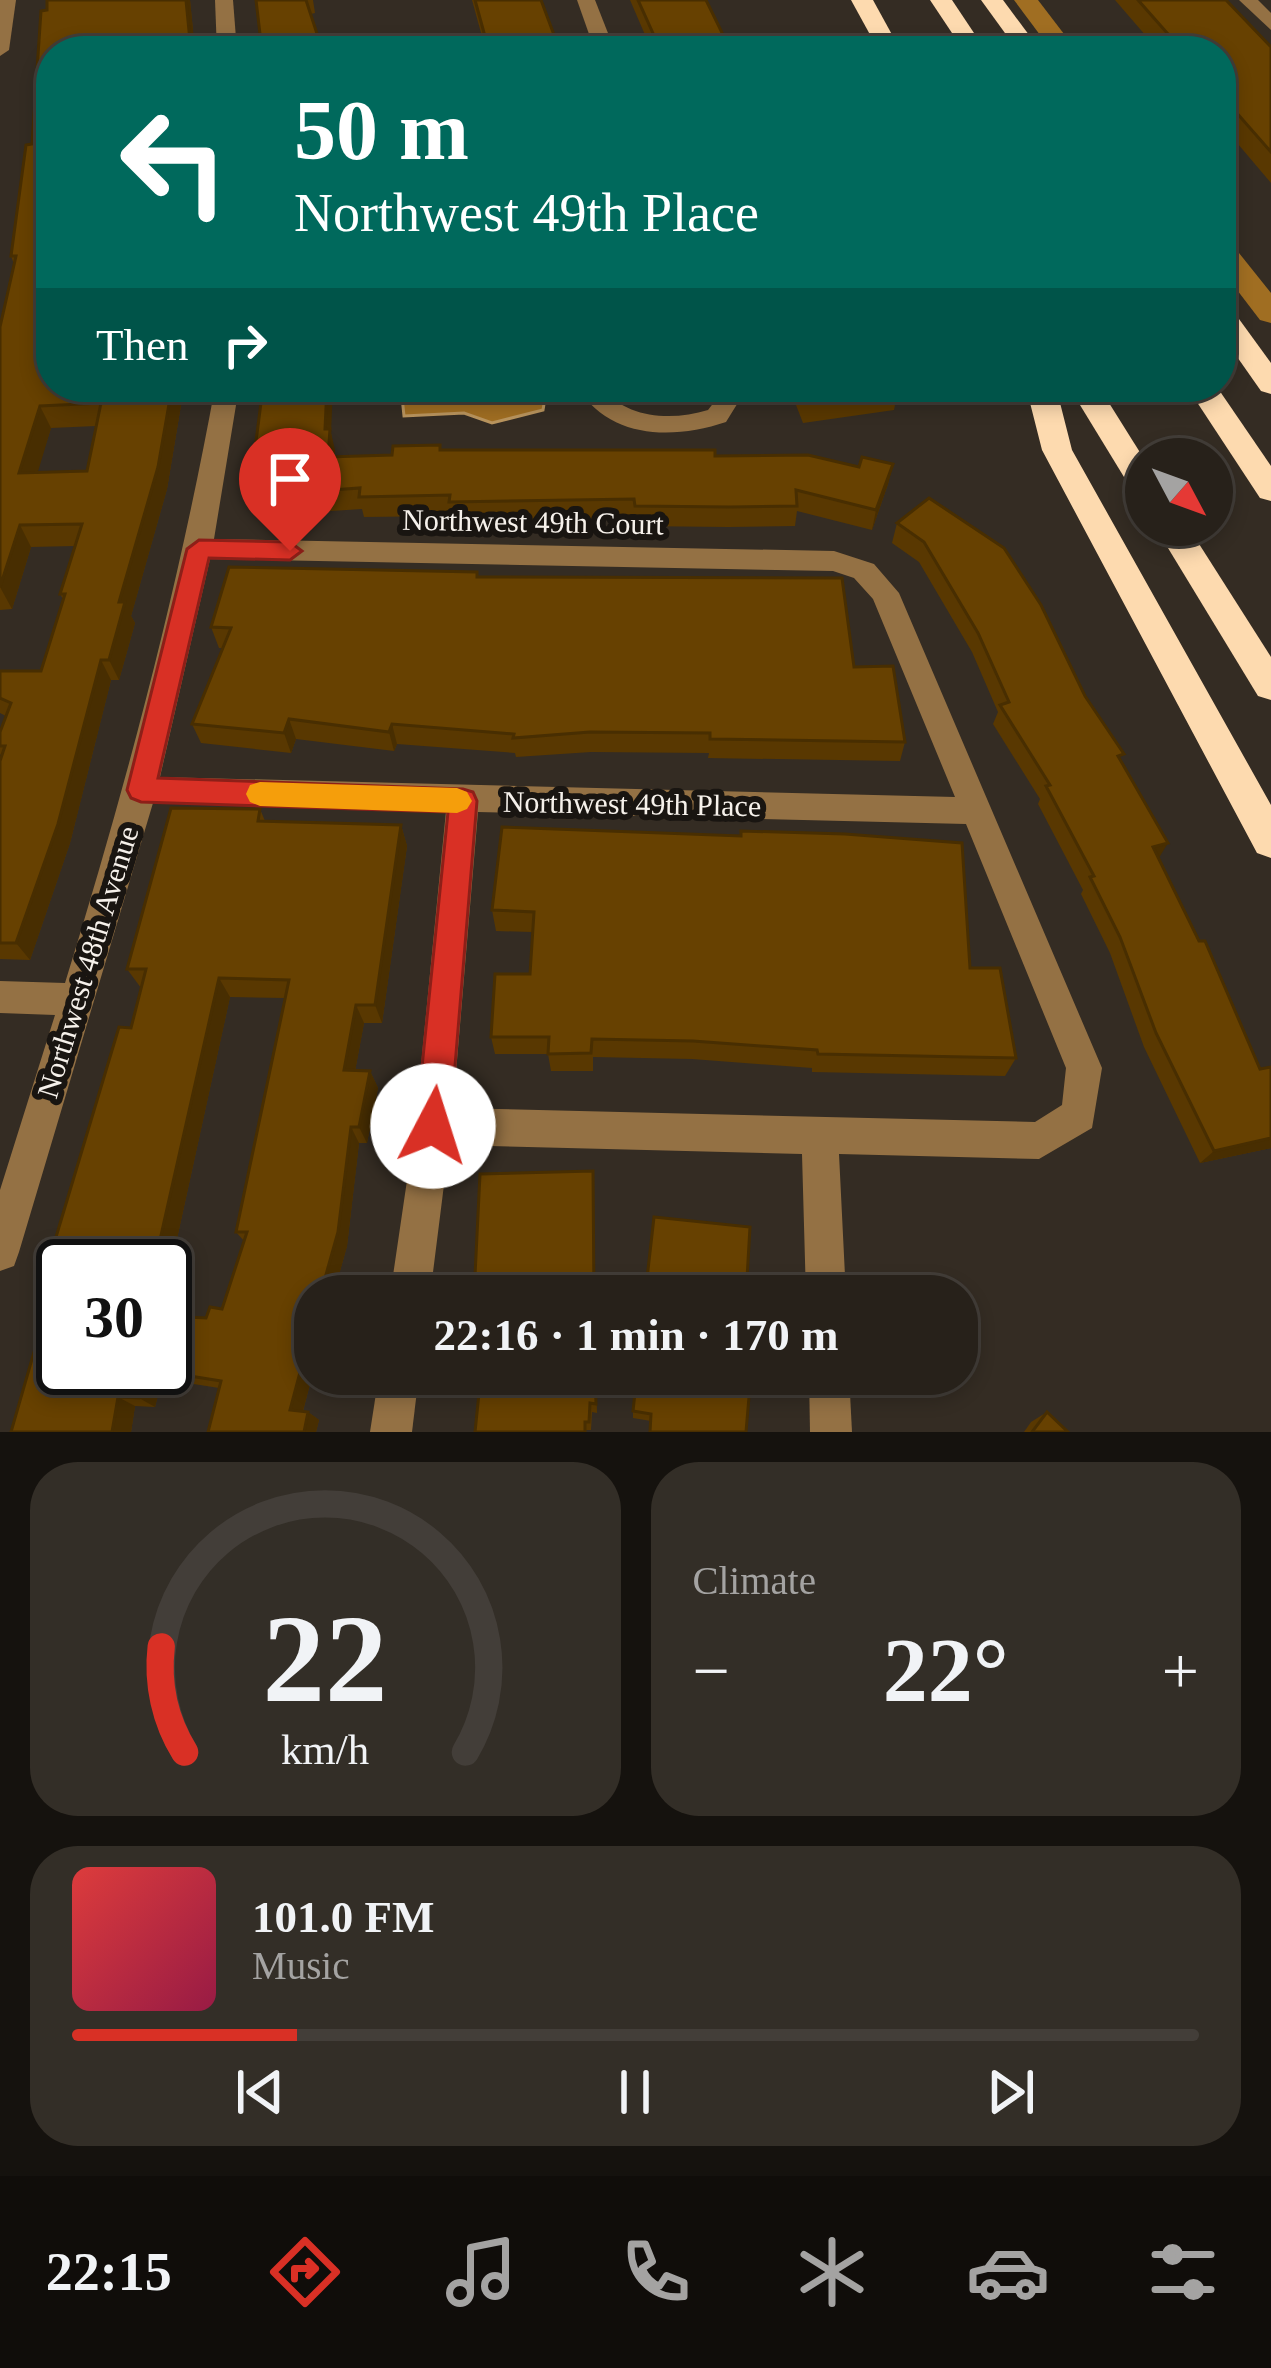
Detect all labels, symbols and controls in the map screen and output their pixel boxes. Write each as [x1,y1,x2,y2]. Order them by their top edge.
icon: left [96,84,252,240]
text: 50 m [294,84,469,177]
text: Northwest 49th Place [294,183,759,243]
icon: right [212,312,278,378]
text: Then [96,320,188,370]
pin [239,428,341,551]
north arrow [1125,438,1233,546]
map controls [1125,438,1233,546]
icon: arrive [257,446,323,512]
street label: Northwest 49th Court [402,503,665,540]
street label: Northwest 49th Place [503,785,761,822]
street label: Northwest 48th Avenue [30,822,145,1102]
position arrow [370,1063,496,1189]
speed limit sign: 30 [36,1239,192,1395]
text: 22:16 · 1 min · 170 m [434,1310,839,1360]
text: Climate [693,1559,816,1602]
text: 22 [263,1590,388,1728]
text: 22° [883,1621,1009,1720]
text: − [693,1634,730,1707]
text: + [1162,1634,1199,1707]
text: km/h [281,1726,369,1773]
text: 101.0 FM [252,1892,434,1942]
text: Music [252,1944,350,1987]
icon: previous [227,2059,293,2125]
icon: pause [602,2059,668,2125]
icon: next [978,2059,1044,2125]
icon: directions [263,2230,347,2314]
icon: music [439,2230,523,2314]
icon: phone [614,2230,698,2314]
icon: climate [790,2230,874,2314]
icon: car [966,2230,1050,2314]
icon: filters [1141,2230,1225,2314]
text: 22:15 [46,2242,172,2302]

